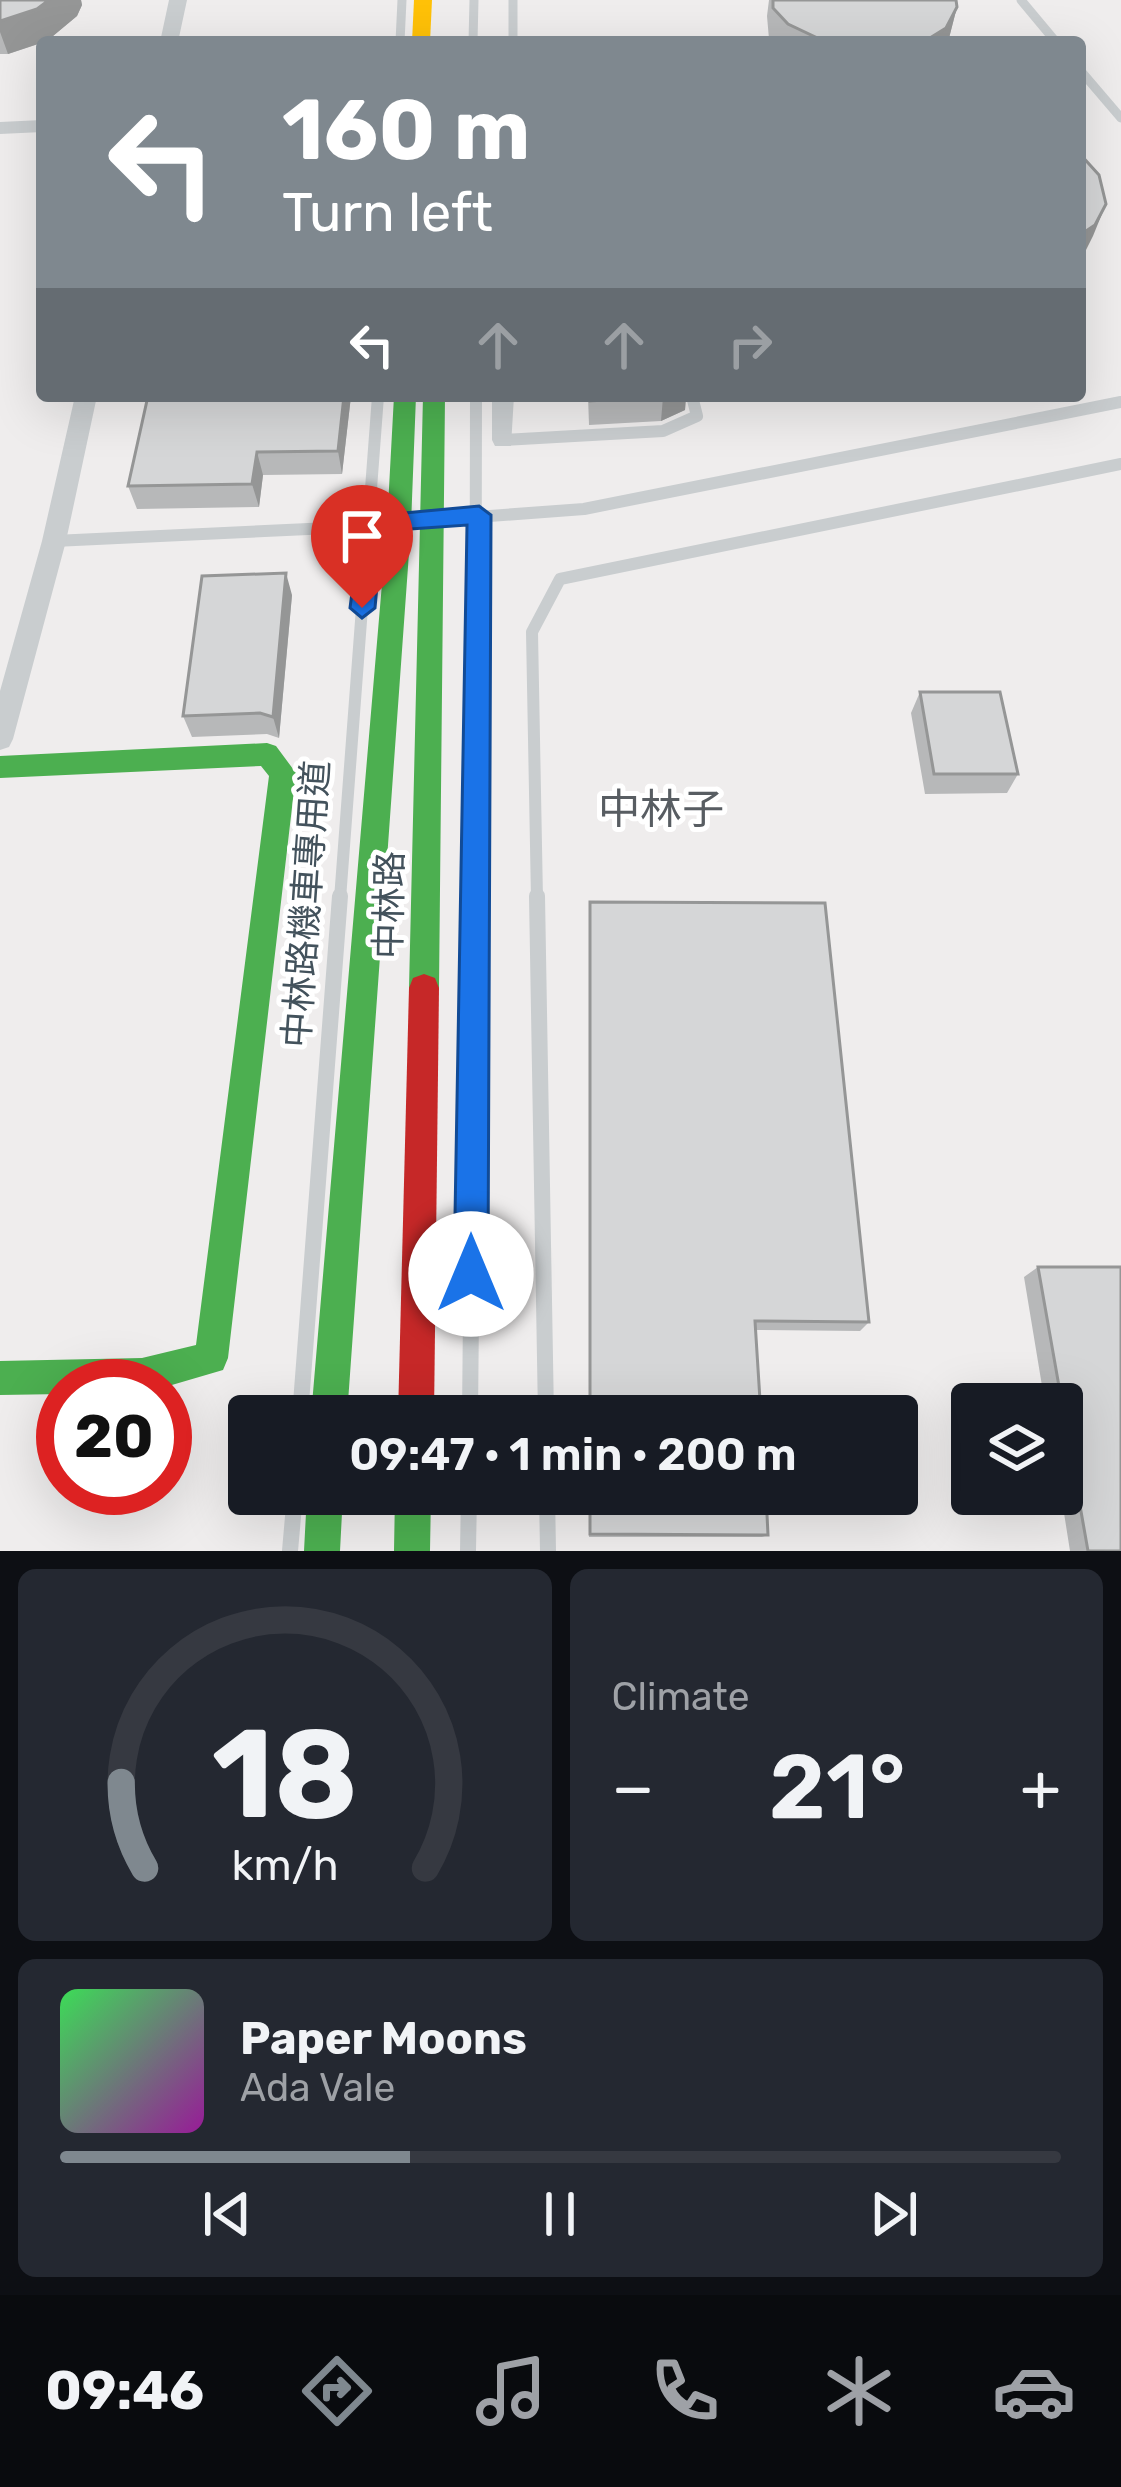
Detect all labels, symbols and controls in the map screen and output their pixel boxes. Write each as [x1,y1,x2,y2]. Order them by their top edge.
text: 160 m [282,80,530,180]
icon: left [84,84,240,240]
text: Turn left [282,181,493,245]
icon: left [339,312,405,378]
icon: ahead [465,312,531,378]
icon: ahead [591,312,657,378]
icon: right [717,312,783,378]
pin [311,485,413,608]
icon: arrive [329,503,395,569]
street label: 中林路機車專用道 [275,759,337,1049]
district label: 中林子 [598,785,724,835]
street label: 中林路 [367,851,411,959]
position arrow [408,1211,534,1337]
speed limit sign: 20 [36,1359,192,1515]
map controls [951,1383,1083,1515]
button: layers [951,1383,1083,1515]
text: 09:47 · 1 min · 200 m [349,1428,797,1481]
text: Climate [612,1674,750,1720]
text: 18 [211,1700,358,1848]
text: 21° [769,1734,905,1841]
text: − [612,1748,654,1827]
text: + [1020,1748,1061,1827]
text: km/h [231,1840,338,1891]
text: Paper Moons [240,2012,527,2065]
text: Ada Vale [240,2065,395,2111]
icon: previous [194,2181,260,2247]
icon: pause [527,2181,593,2247]
icon: next [861,2181,927,2247]
icon: directions [295,2349,379,2433]
icon: music [469,2349,553,2433]
icon: phone [643,2349,727,2433]
icon: climate [817,2349,901,2433]
icon: car [992,2349,1076,2433]
text: 09:46 [45,2359,204,2423]

